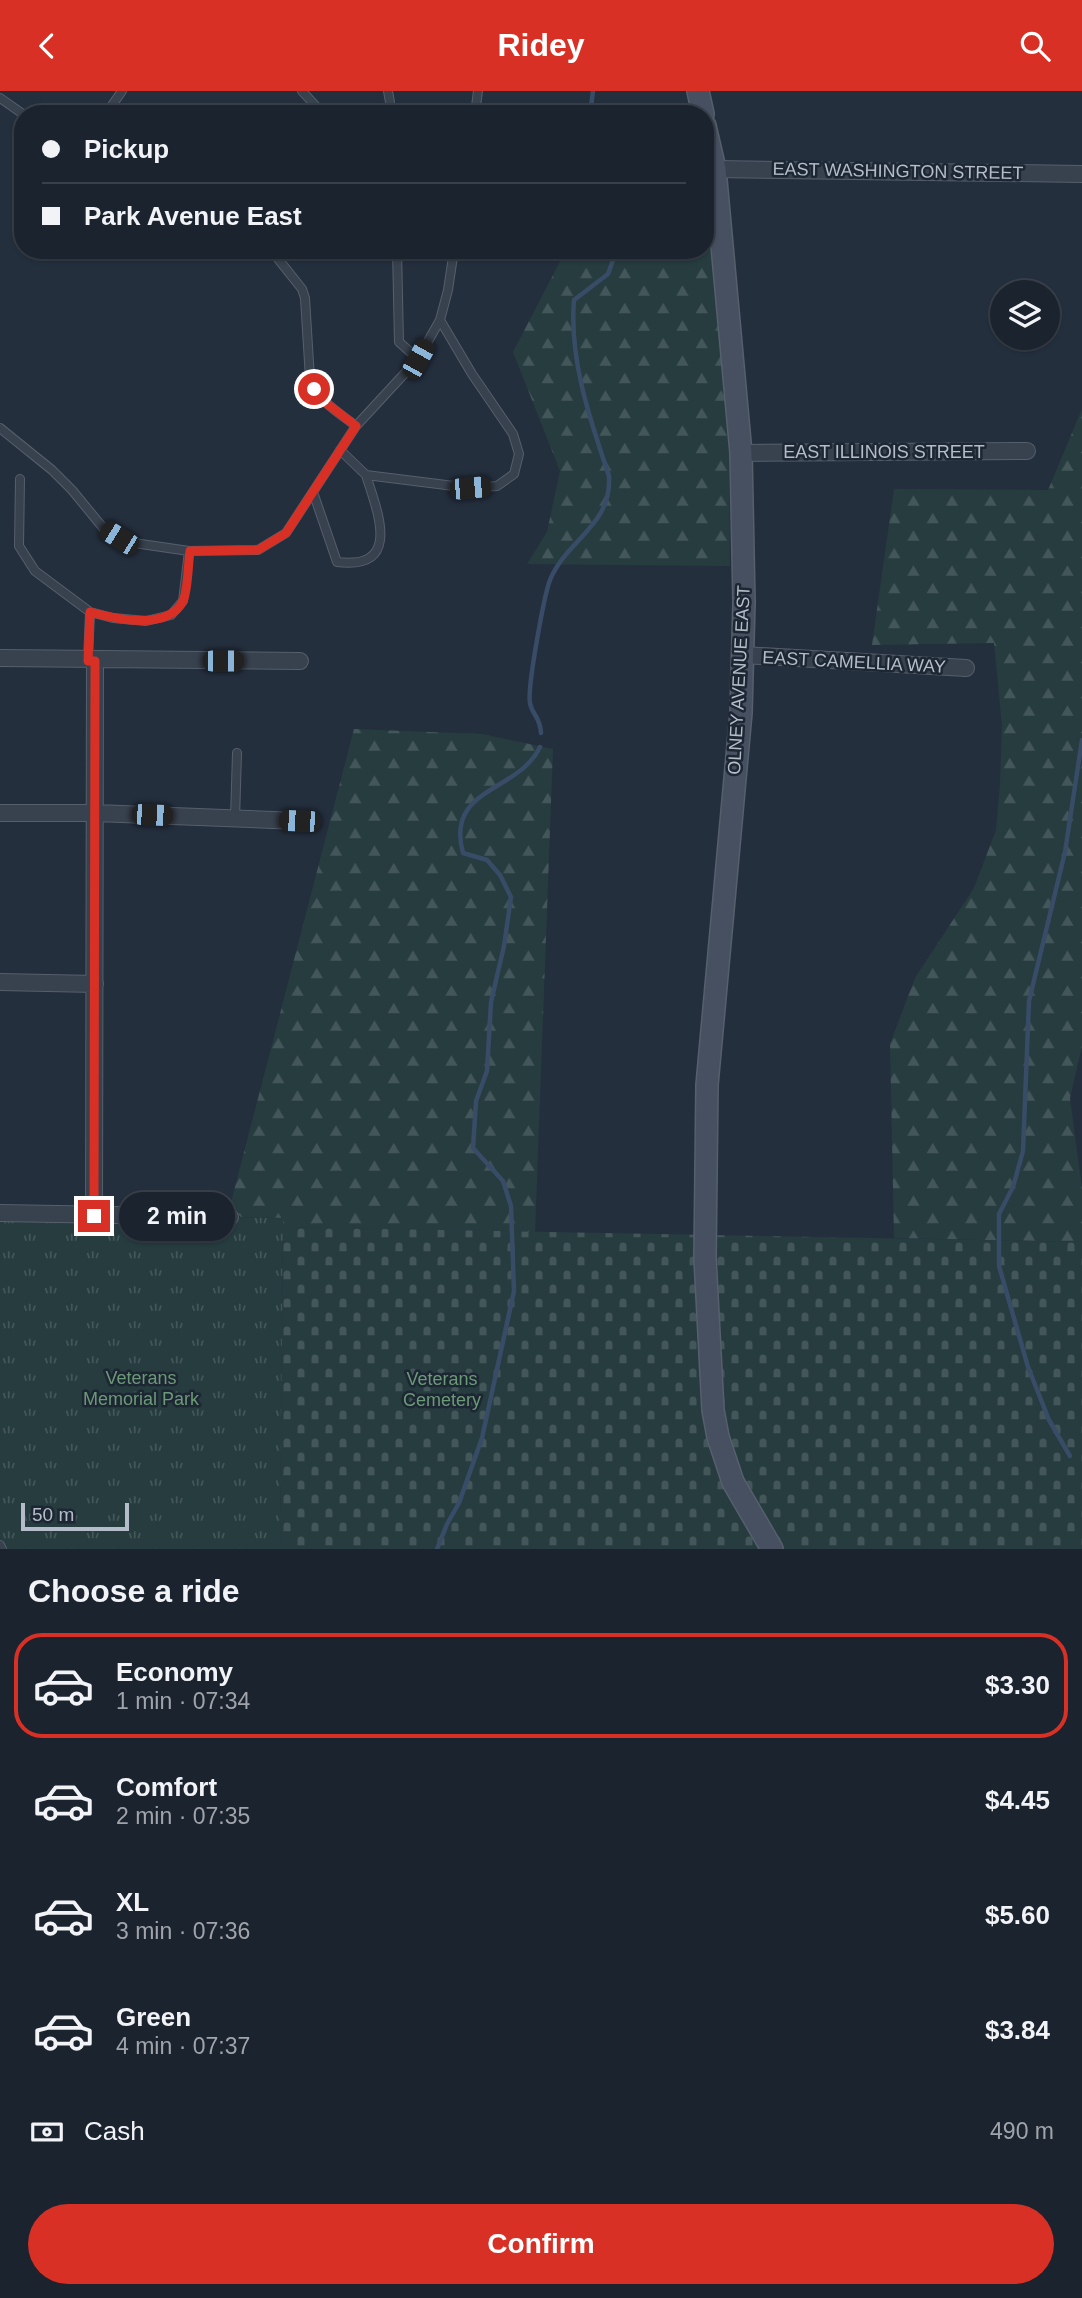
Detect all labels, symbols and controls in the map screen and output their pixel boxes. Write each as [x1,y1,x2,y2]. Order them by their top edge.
icon: back [28,27,66,65]
text: Ridey [497,27,585,63]
icon: search [1016,27,1054,65]
text: Pickup [84,134,169,164]
street label: EAST WASHINGTON STREET [772,159,1024,183]
text: Park Avenue East [84,201,302,231]
map controls [990,280,1060,350]
button: layers [990,280,1060,350]
car [399,336,438,382]
route start [298,373,330,405]
street label: EAST ILLINOIS STREET [783,442,985,462]
car [449,476,492,500]
car [96,518,143,558]
street label: OLNEY AVENUE EAST [724,585,754,775]
street label: EAST CAMELLIA WAY [762,647,946,677]
car [203,651,245,672]
car [131,804,174,826]
car [278,810,321,832]
callout: 2 min [119,1191,234,1241]
route end [78,1200,110,1232]
text: 2 min [147,1203,207,1229]
park label: Veterans Memorial Park [83,1368,200,1409]
park label: Veterans Cemetery [403,1369,481,1410]
scale bar [21,1500,130,1532]
text: 50 m [32,1504,74,1525]
text: Choose a ride [28,1573,240,1609]
icon: car [32,1654,95,1717]
text: Economy [116,1657,233,1687]
text: $3.30 [985,1670,1050,1700]
text: 1 min · 07:34 [116,1688,250,1714]
icon: car [32,1769,95,1832]
text: Comfort [116,1772,217,1802]
text: $4.45 [985,1785,1050,1815]
text: 2 min · 07:35 [116,1803,250,1829]
icon: car [32,1884,95,1947]
text: XL [116,1887,149,1917]
text: $5.60 [985,1900,1050,1930]
text: 3 min · 07:36 [116,1918,250,1944]
icon: car [32,1999,95,2062]
text: Green [116,2002,191,2032]
text: $3.84 [985,2015,1050,2045]
text: 4 min · 07:37 [116,2033,250,2059]
icon: cash [28,2113,66,2151]
text: Cash [84,2116,145,2146]
text: 490 m [990,2118,1054,2144]
button: Confirm [28,2204,1054,2284]

